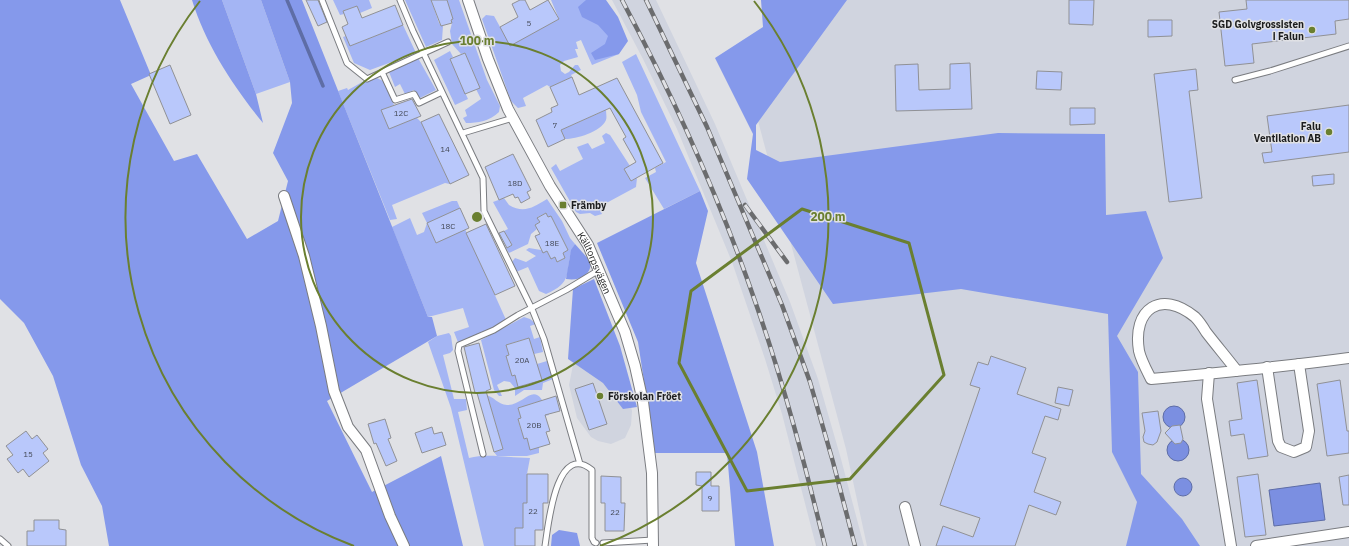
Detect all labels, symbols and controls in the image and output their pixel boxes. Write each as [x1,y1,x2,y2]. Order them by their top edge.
house number: 5 [527,18,532,28]
place label: SGD Golvgrossisten i Falun [1212,18,1304,43]
marker: SGD Golvgrossisten i Falun [1307,25,1317,35]
text: 100 m [459,33,495,48]
house number: 12C [394,108,408,118]
house number: 7 [553,120,558,130]
place label: Falu Ventilation AB [1254,120,1321,145]
marker: Falu Ventilation AB [1324,127,1334,137]
house number: 14 [440,144,450,154]
house number: 18D [508,178,522,188]
place label: Främby [571,199,607,212]
marker: Främby [558,200,568,210]
text: 200 m [810,209,846,224]
centre of rings [470,210,484,224]
house number: 18C [441,221,455,231]
street label: Källtorpsvägen [574,230,614,296]
house number: 18E [545,238,559,248]
house number: 20A [515,355,529,365]
place label: Förskolan Fröet [608,390,681,403]
marker: Förskolan Fröet [595,391,605,401]
house number: 20B [527,420,541,430]
house number: 15 [23,449,33,459]
house number: 9 [708,493,713,503]
house number: 22 [528,506,538,516]
house number: 22 [610,507,620,517]

